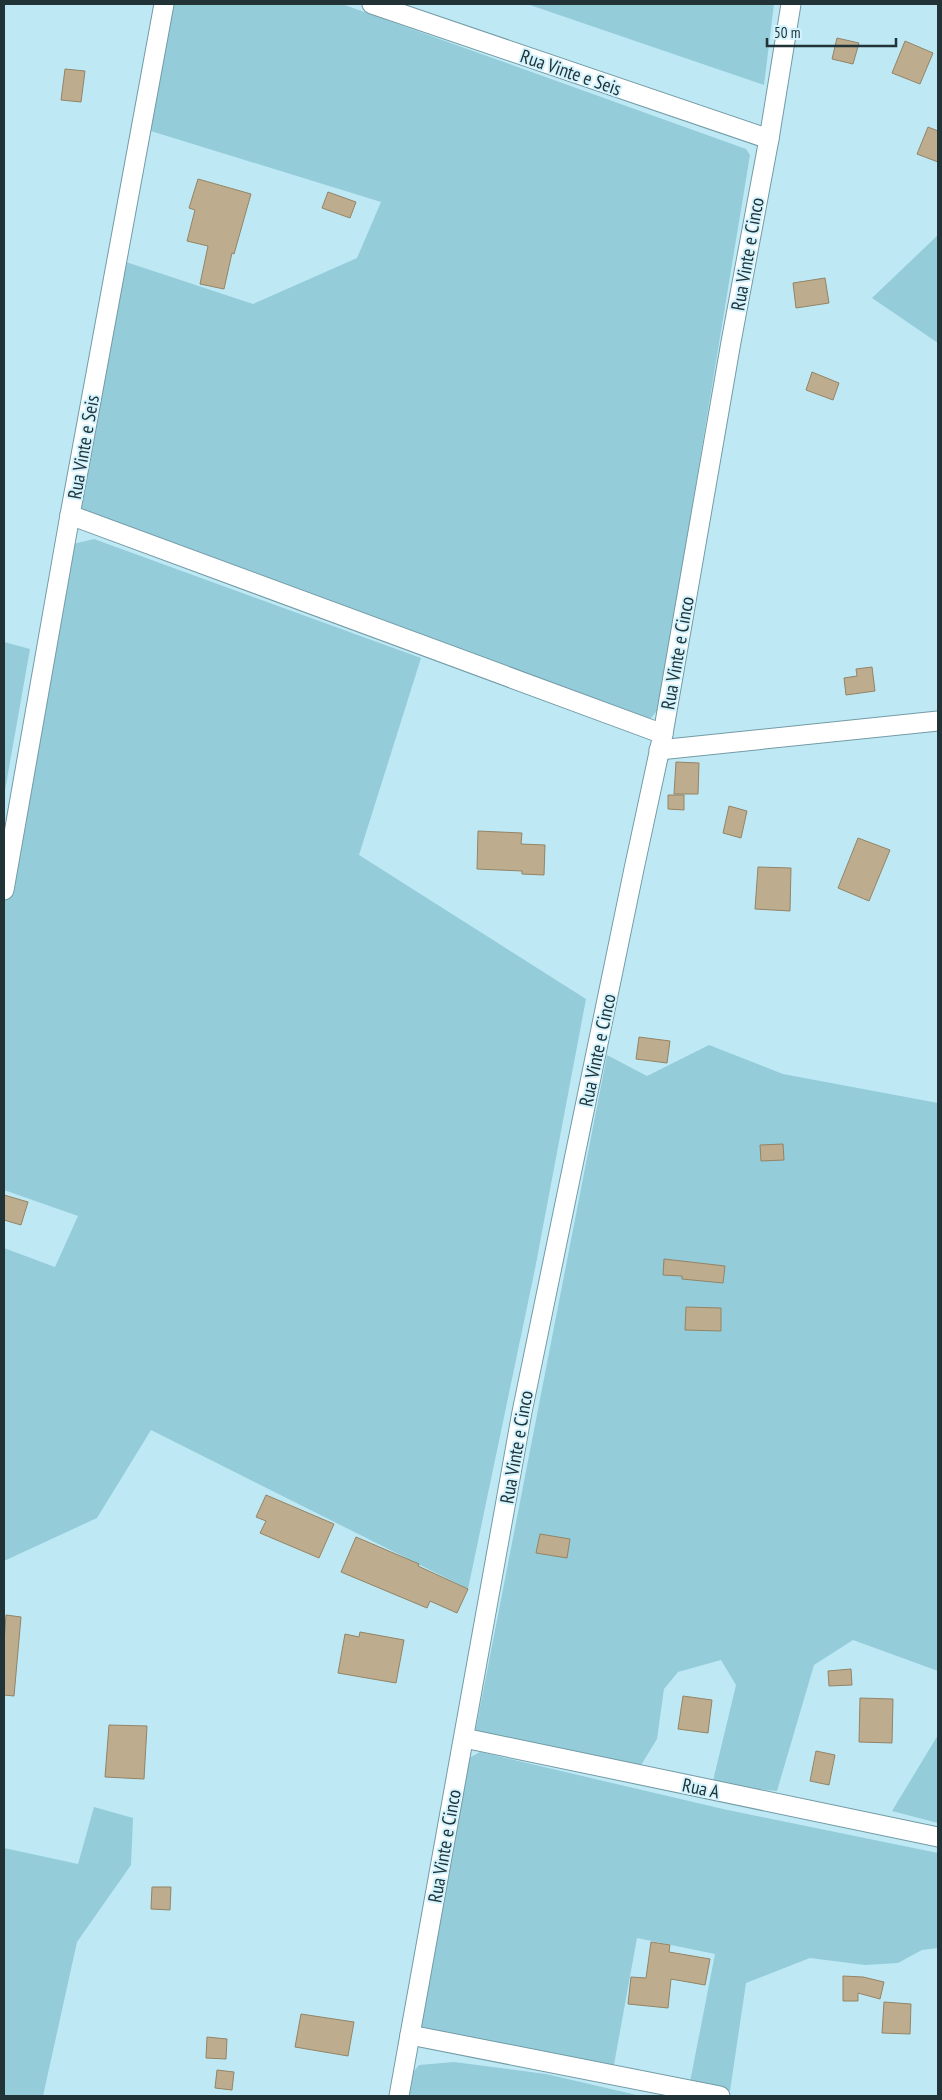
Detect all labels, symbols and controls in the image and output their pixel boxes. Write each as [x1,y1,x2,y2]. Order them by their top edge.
scale bar [767,15,896,47]
text: 50 m [774,23,800,42]
street label: Rua Vinte e Seis [517,44,625,100]
street label: Rua Vinte e Cinco [725,196,769,312]
street label: Rua Vinte e Seis [62,393,104,501]
street label: Rua Vinte e Cinco [655,595,699,711]
street label: Rua Vinte e Cinco [573,992,621,1108]
street label: Rua Vinte e Cinco [494,1389,538,1505]
street label: Rua A [680,1772,722,1804]
street label: Rua Vinte e Cinco [422,1788,466,1904]

